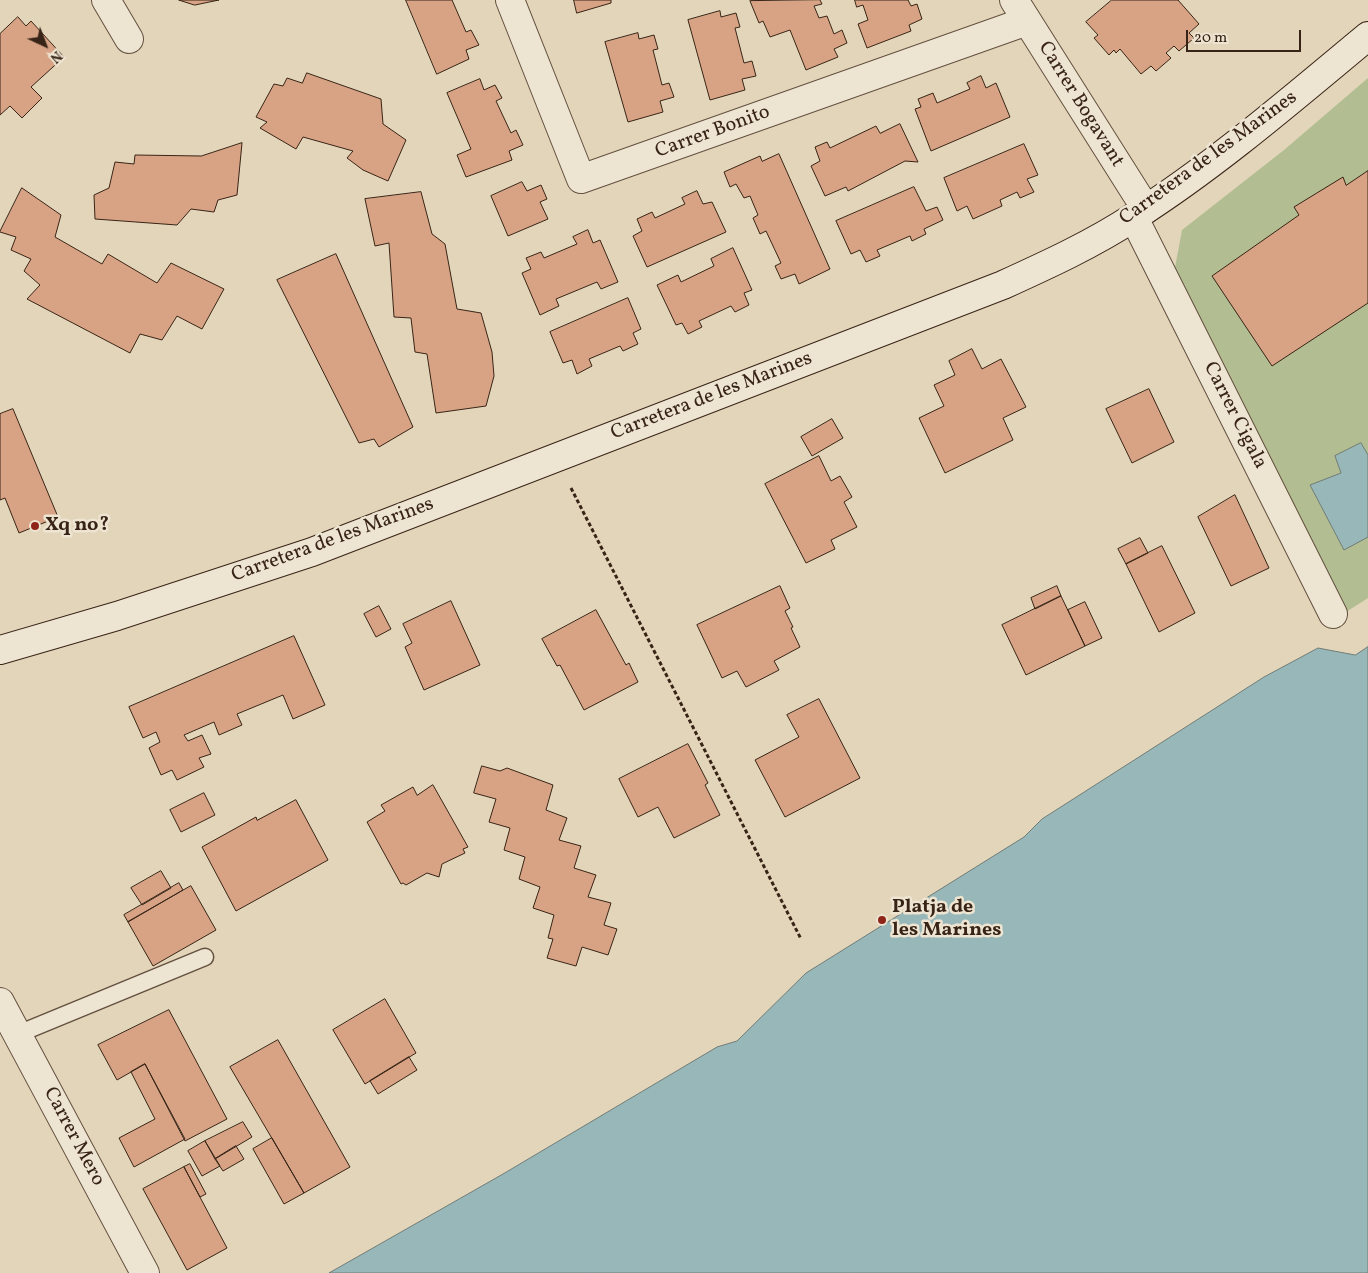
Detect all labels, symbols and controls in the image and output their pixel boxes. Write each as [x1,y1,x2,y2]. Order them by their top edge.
north arrow [20,20,70,70]
scale bar [1188,20,1303,52]
text: 20 m [1194,28,1227,49]
street label: Carrer Bogavant [1032,38,1128,172]
text: N [45,46,66,67]
street label: Carretera de les Marines [1116,87,1302,231]
street label: Carrer Bonito [652,101,774,165]
street label: Carretera de les Marines [608,348,816,446]
street label: Carrer Cigala [1197,358,1271,474]
street label: Carretera de les Marines [229,493,437,589]
place label: Xq no? [45,514,109,538]
marker: Xq no? [29,520,41,532]
place label: Platja de les Marines [892,896,1001,943]
marker: Platja de les Marines [876,914,888,926]
street label: Carrer Mero [37,1084,109,1190]

